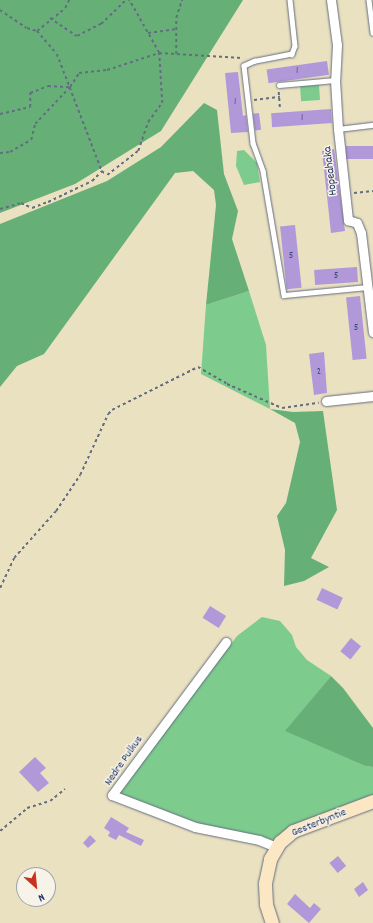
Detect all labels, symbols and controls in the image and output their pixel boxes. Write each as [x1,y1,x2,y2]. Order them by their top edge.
house number: 1 [296,66,298,78]
house number: 1 [234,97,236,109]
house number: 1 [301,113,303,125]
street label: Hopeahaka [321,146,341,196]
house number: 5 [289,251,293,263]
house number: 5 [334,271,338,283]
house number: 5 [354,323,358,335]
house number: 2 [317,367,321,379]
street label: Nedre Pulkus [101,733,147,789]
street label: Gesterbyntie [289,805,349,841]
north arrow [16,867,56,907]
text: N [35,888,47,905]

